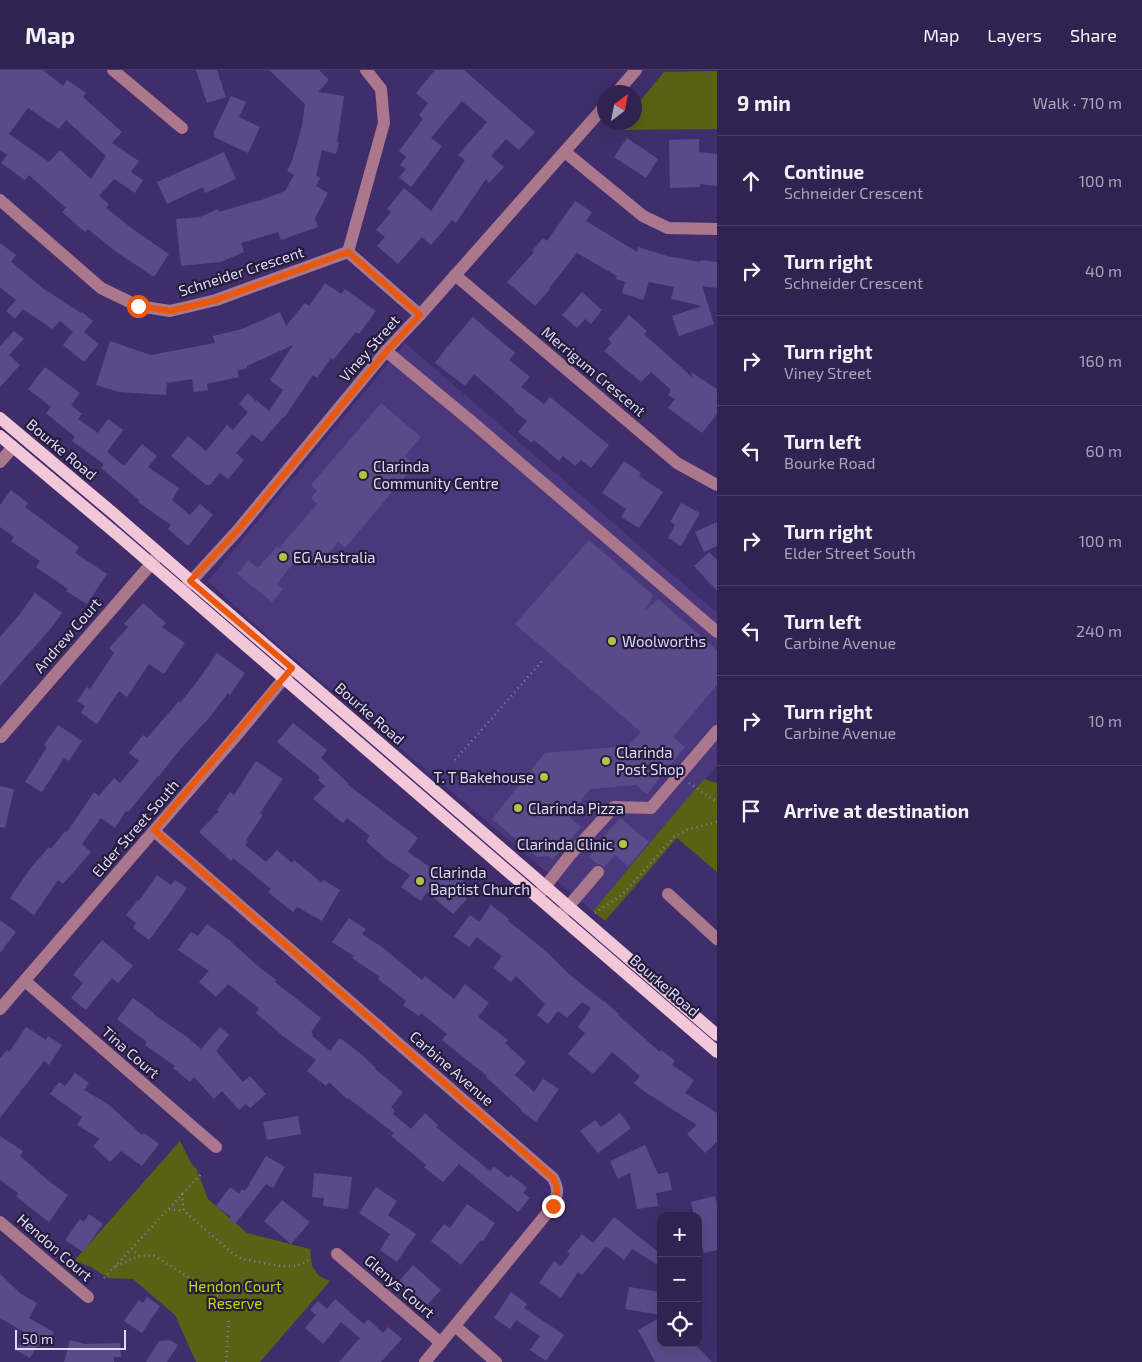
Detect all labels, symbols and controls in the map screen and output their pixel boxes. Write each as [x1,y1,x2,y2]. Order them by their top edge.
text: Map [25,20,75,49]
text: Map [923,24,959,46]
text: Layers [987,24,1042,46]
text: Share [1070,24,1117,46]
north arrow [597,85,642,130]
text: 9 min [737,90,791,115]
text: Walk · 710 m [1033,93,1122,112]
text: Continue [784,160,864,183]
icon: ahead [737,167,765,195]
text: 100 m [1079,171,1122,190]
text: Schneider Crescent [784,183,923,202]
street label: Schneider Crescent [176,242,306,300]
text: Turn right [784,250,872,273]
icon: right [737,257,765,285]
text: 40 m [1085,261,1122,280]
text: Schneider Crescent [784,273,923,292]
route start [127,295,150,318]
street label: Viney Street [335,311,403,385]
street label: Merrigum Crescent [538,322,650,420]
text: Turn right [784,340,872,363]
icon: right [737,347,765,375]
text: 160 m [1079,351,1122,370]
text: Viney Street [784,363,872,382]
street label: Bourke Road [23,415,101,483]
text: Turn left [784,430,861,453]
icon: left [737,437,765,465]
text: 60 m [1086,441,1122,460]
text: Bourke Road [784,453,875,472]
place label: Clarinda Community Centre [373,457,499,492]
marker: Clarinda Community Centre [357,469,369,481]
text: Turn right [784,520,872,543]
icon: right [737,527,765,555]
text: 100 m [1079,531,1122,550]
text: Elder Street South [784,543,916,562]
place label: EG Australia [293,548,376,566]
marker: EG Australia [277,551,289,563]
street label: Andrew Court [30,594,105,676]
text: Turn left [784,610,861,633]
icon: left [737,617,765,645]
text: 240 m [1076,621,1122,640]
place label: Woolworths [622,632,706,650]
text: Carbine Avenue [784,633,896,652]
marker: Woolworths [606,635,618,647]
street label: Bourke Road [332,678,408,748]
text: Turn right [784,700,872,723]
icon: right [737,707,765,735]
text: 10 m [1088,711,1122,730]
text: Carbine Avenue [784,723,896,742]
place label: Clarinda Post Shop [616,743,684,778]
marker: Clarinda Post Shop [600,755,612,767]
place label: T. T Bakehouse [434,768,534,786]
marker: T. T Bakehouse [538,771,550,783]
street label: Elder Street South [88,775,182,881]
icon: arrive [737,797,765,825]
place label: Clarinda Pizza [528,799,624,817]
text: Arrive at destination [784,799,969,822]
marker: Clarinda Pizza [512,802,524,814]
place label: Clarinda Clinic [517,835,613,853]
marker: Clarinda Clinic [617,838,629,850]
place label: Clarinda Baptist Church [430,863,530,898]
marker: Clarinda Baptist Church [414,875,426,887]
street label: Bourke Road [627,950,703,1020]
street label: Tina Court [99,1022,164,1082]
street label: Carbine Avenue [406,1027,498,1109]
route end [542,1195,565,1218]
street label: Hendon Court [14,1210,96,1285]
map controls [657,1212,702,1347]
button: + [657,1212,702,1257]
street label: Glenys Court [361,1251,439,1321]
button: − [657,1257,702,1302]
park label: Hendon Court Reserve [188,1277,282,1312]
button: locate [657,1302,702,1347]
scale bar [15,1327,126,1350]
text: 50 m [22,1330,53,1347]

